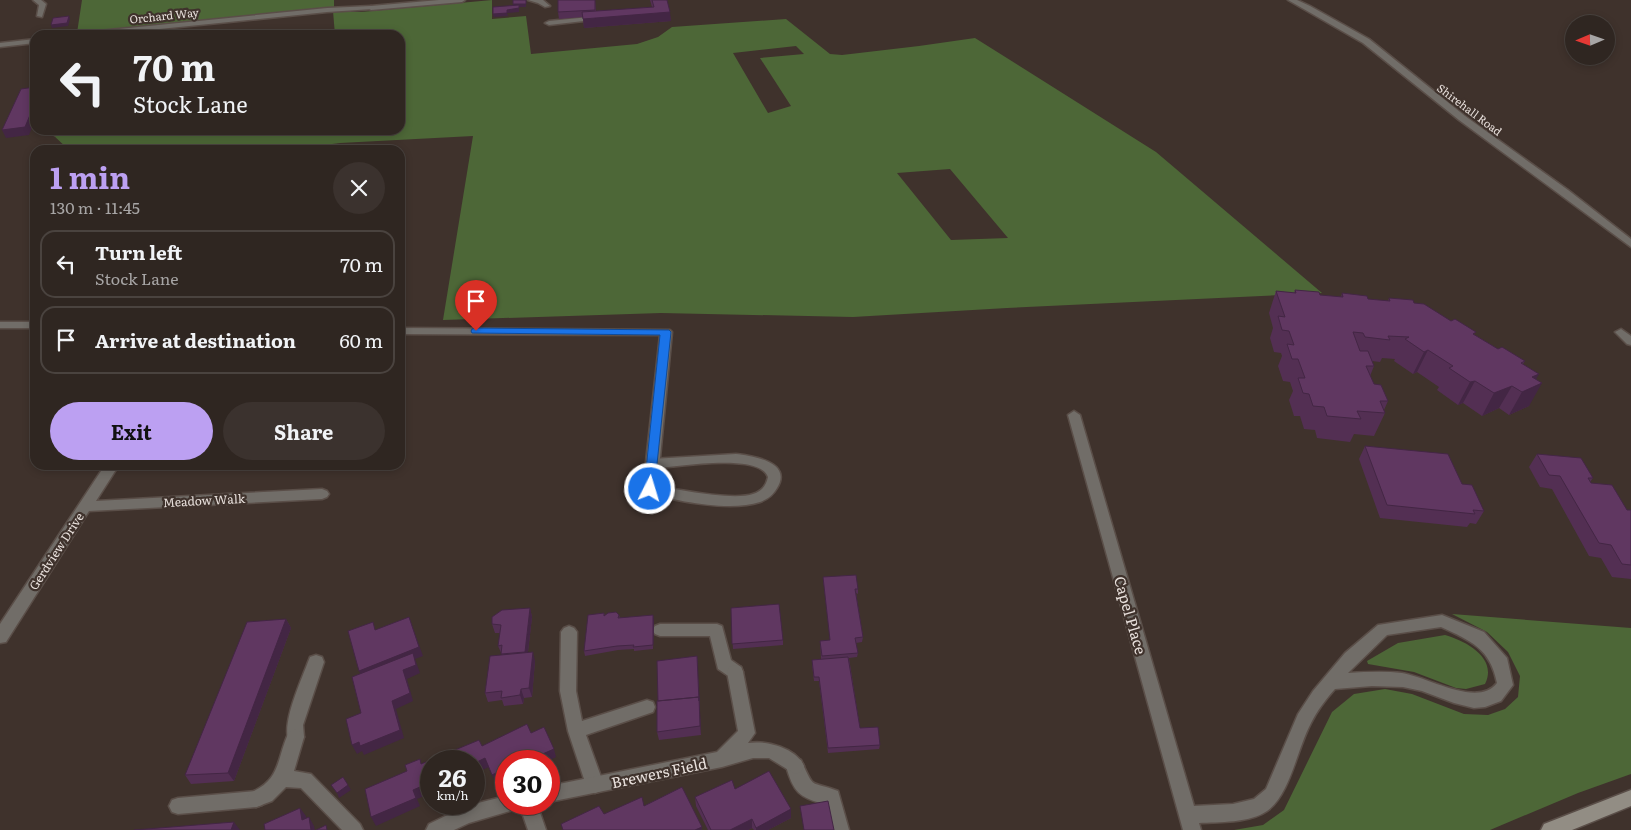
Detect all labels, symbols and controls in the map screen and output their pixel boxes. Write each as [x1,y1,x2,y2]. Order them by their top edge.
street label: Orchard Way [129,3,200,27]
north arrow [1565,15,1615,65]
map controls [1565,15,1615,65]
text: 70 m [133,40,215,92]
icon: left [50,50,115,115]
street label: Shirehall Road [1434,79,1506,139]
text: Stock Lane [133,87,248,120]
text: 1 min [50,154,130,198]
button: close [333,162,385,214]
text: 130 m · 11:45 [50,195,140,219]
text: Turn left [95,238,182,266]
icon: left [52,250,80,278]
text: 70 m [340,250,383,278]
text: Stock Lane [95,266,178,290]
pin [455,280,497,331]
icon: arrive [462,287,490,315]
icon: arrive [52,326,80,354]
text: Arrive at destination [95,326,296,354]
text: 60 m [340,326,383,354]
button: Exit [50,402,213,460]
button: Share [223,402,385,460]
position arrow [623,462,675,514]
street label: Meadow Walk [163,489,246,511]
street label: Gerdview Drive [24,509,88,593]
street label: Capel Place [1109,573,1153,657]
speed limit sign: 30 [495,750,560,815]
street label: Brewers Field [609,751,709,793]
text: 26 [438,758,467,795]
text: km/h [437,786,468,804]

